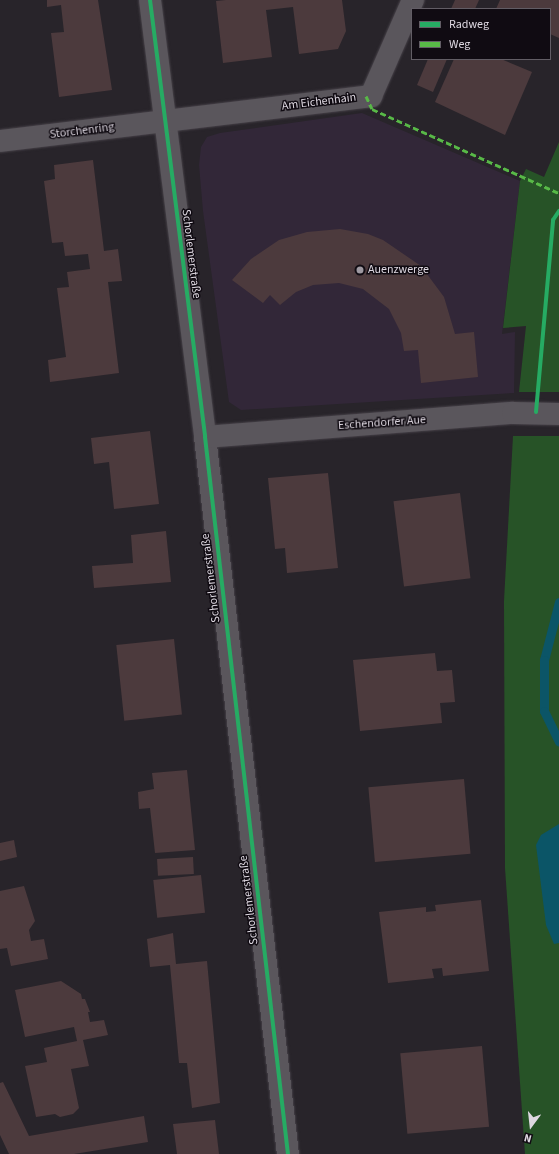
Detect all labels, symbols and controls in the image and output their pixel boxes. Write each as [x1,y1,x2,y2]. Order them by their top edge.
legend [411,8,551,60]
text: Radweg [449,16,489,33]
text: Weg [449,36,470,53]
street label: Am Eichenhain [281,90,357,114]
street label: Storchenring [49,120,115,142]
street label: Schorlemerstraße [178,209,204,299]
place label: Auenzwerge [368,263,429,277]
marker: Auenzwerge [355,265,365,275]
street label: Eschendorfer Aue [338,413,426,433]
street label: Schorlemerstraße [198,533,224,623]
street label: Schorlemerstraße [236,855,262,945]
north arrow [511,1106,551,1146]
text: N [522,1130,533,1146]

